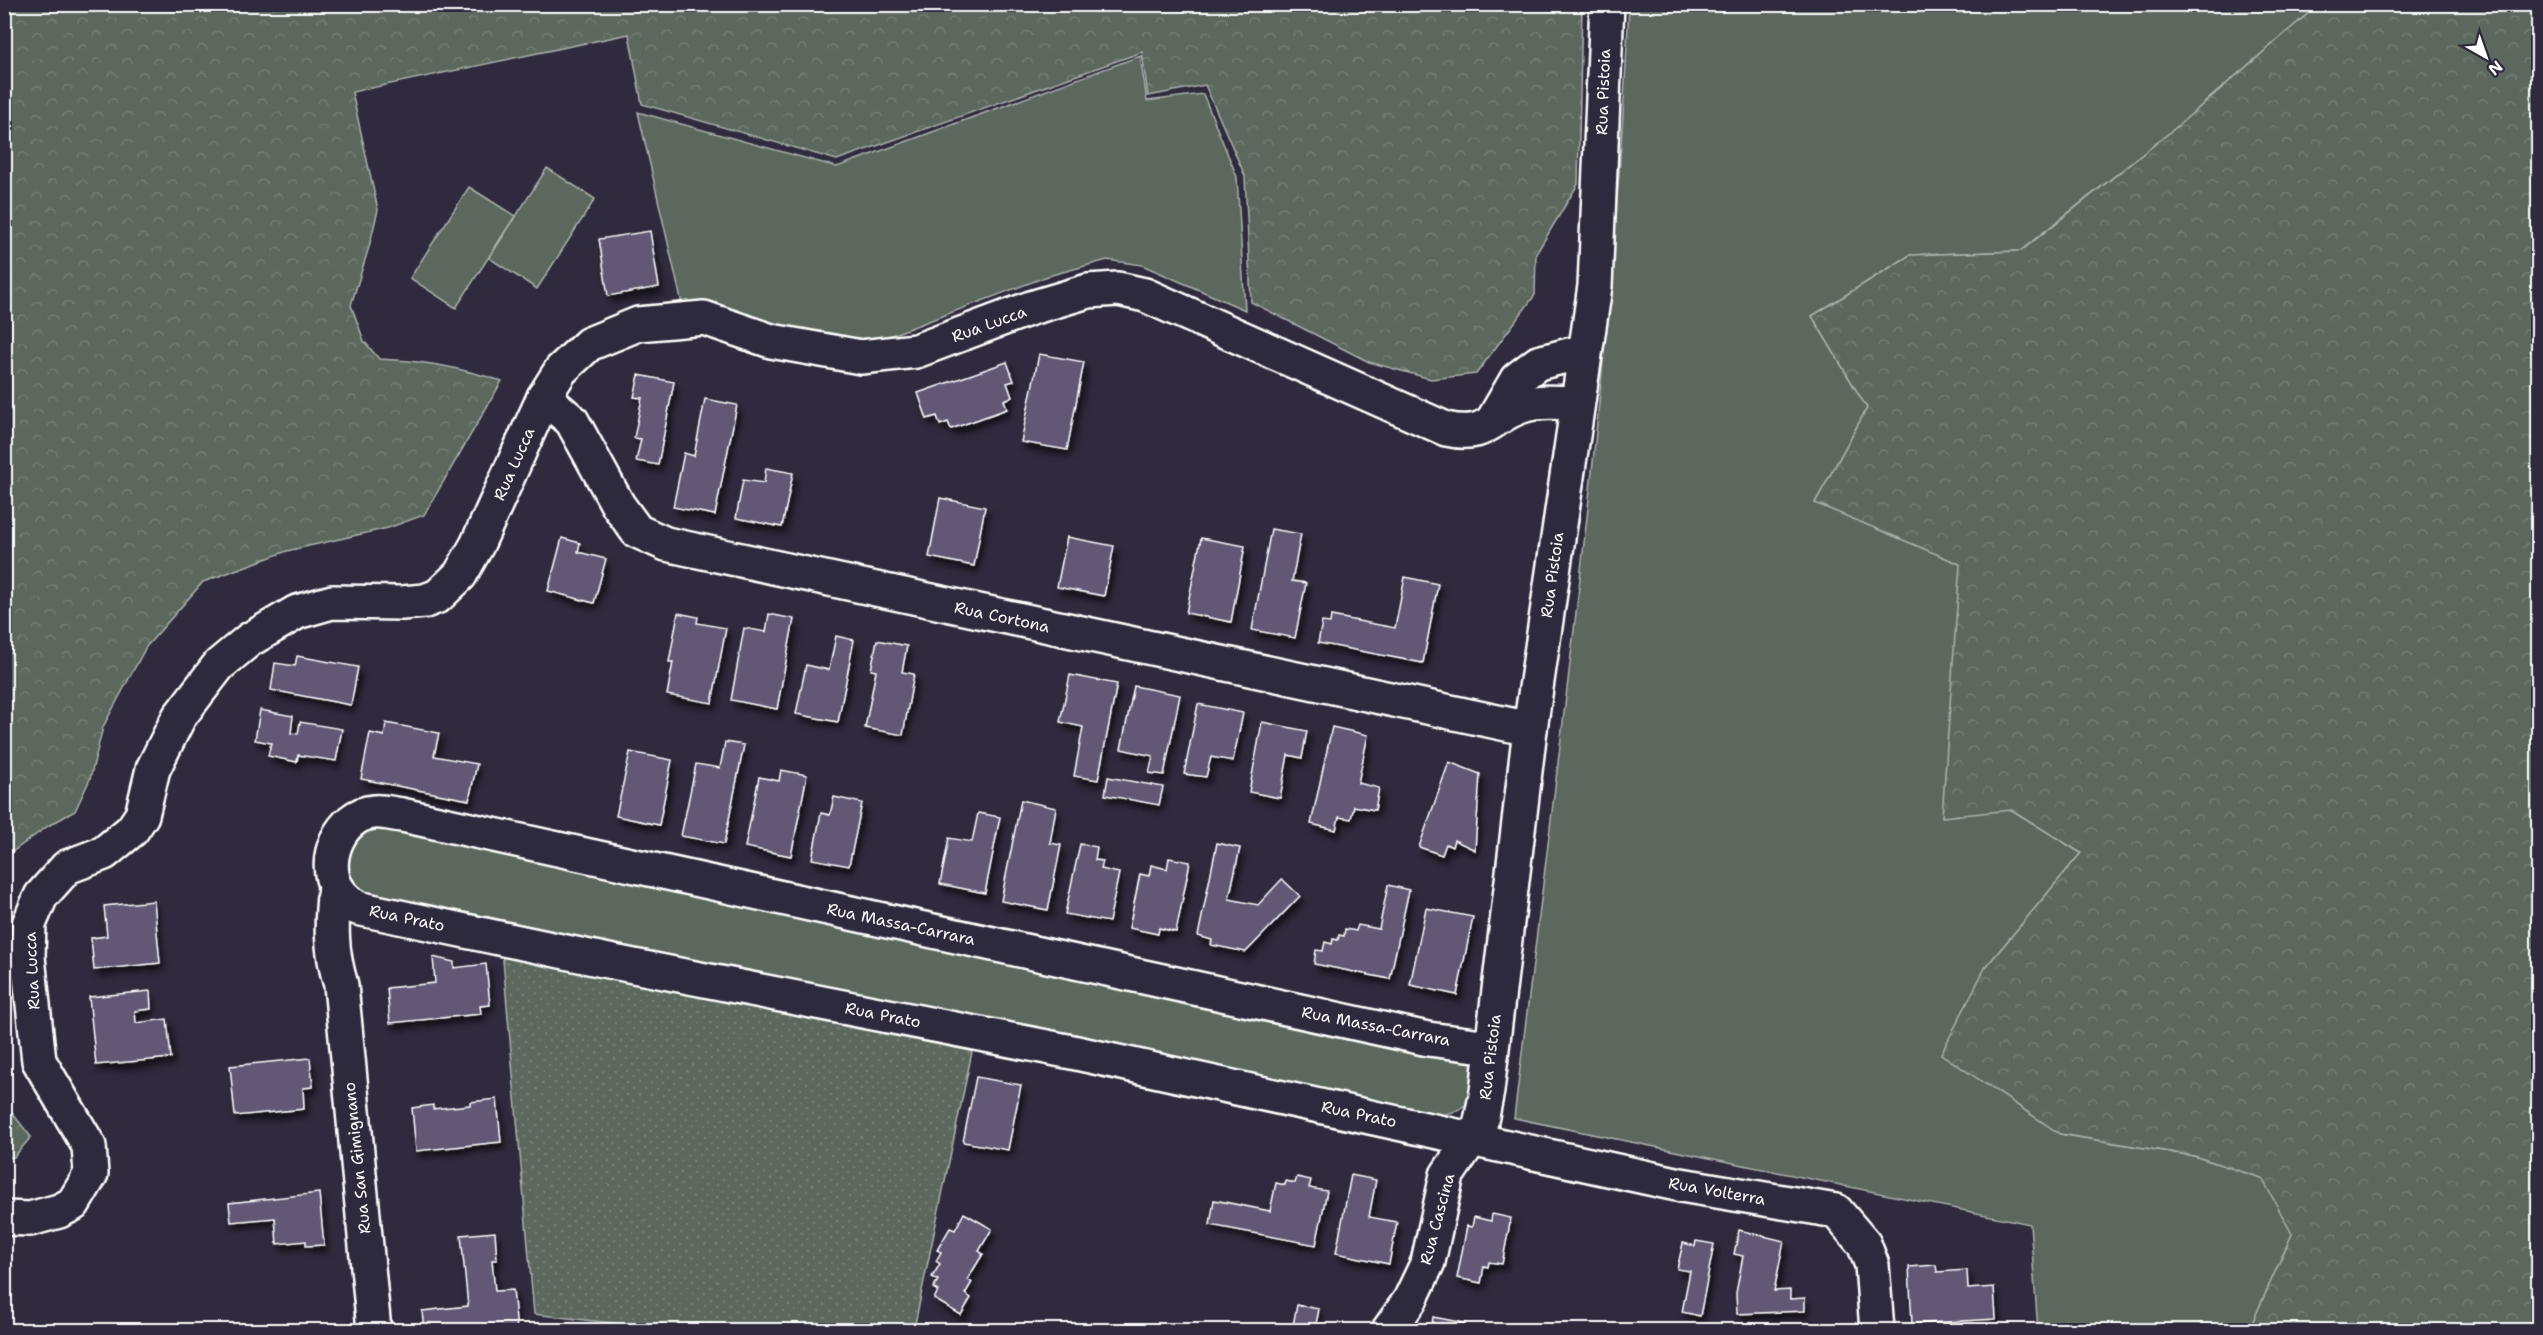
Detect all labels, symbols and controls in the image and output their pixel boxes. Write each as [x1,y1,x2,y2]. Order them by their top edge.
north arrow [2456,27,2516,87]
street label: Rua Pistoia [1591,48,1615,136]
text: N [2484,56,2507,80]
street label: Rua Lucca [949,301,1029,347]
street label: Rua Lucca [489,424,539,504]
street label: Rua Pistoia [1536,531,1568,619]
street label: Rua Cortona [952,597,1052,637]
street label: Rua Massa-Carrara [825,898,977,950]
street label: Rua Prato [367,900,447,936]
street label: Rua Lucca [19,932,45,1010]
street label: Rua Prato [843,997,923,1033]
street label: Rua Massa-Carrara [1300,1001,1452,1051]
street label: Rua Pistoia [1474,1013,1506,1101]
street label: Rua San Gimignano [339,1081,375,1235]
street label: Rua Prato [1319,1096,1399,1132]
street label: Rua Cascina [1415,1171,1459,1267]
street label: Rua Volterra [1667,1172,1767,1210]

